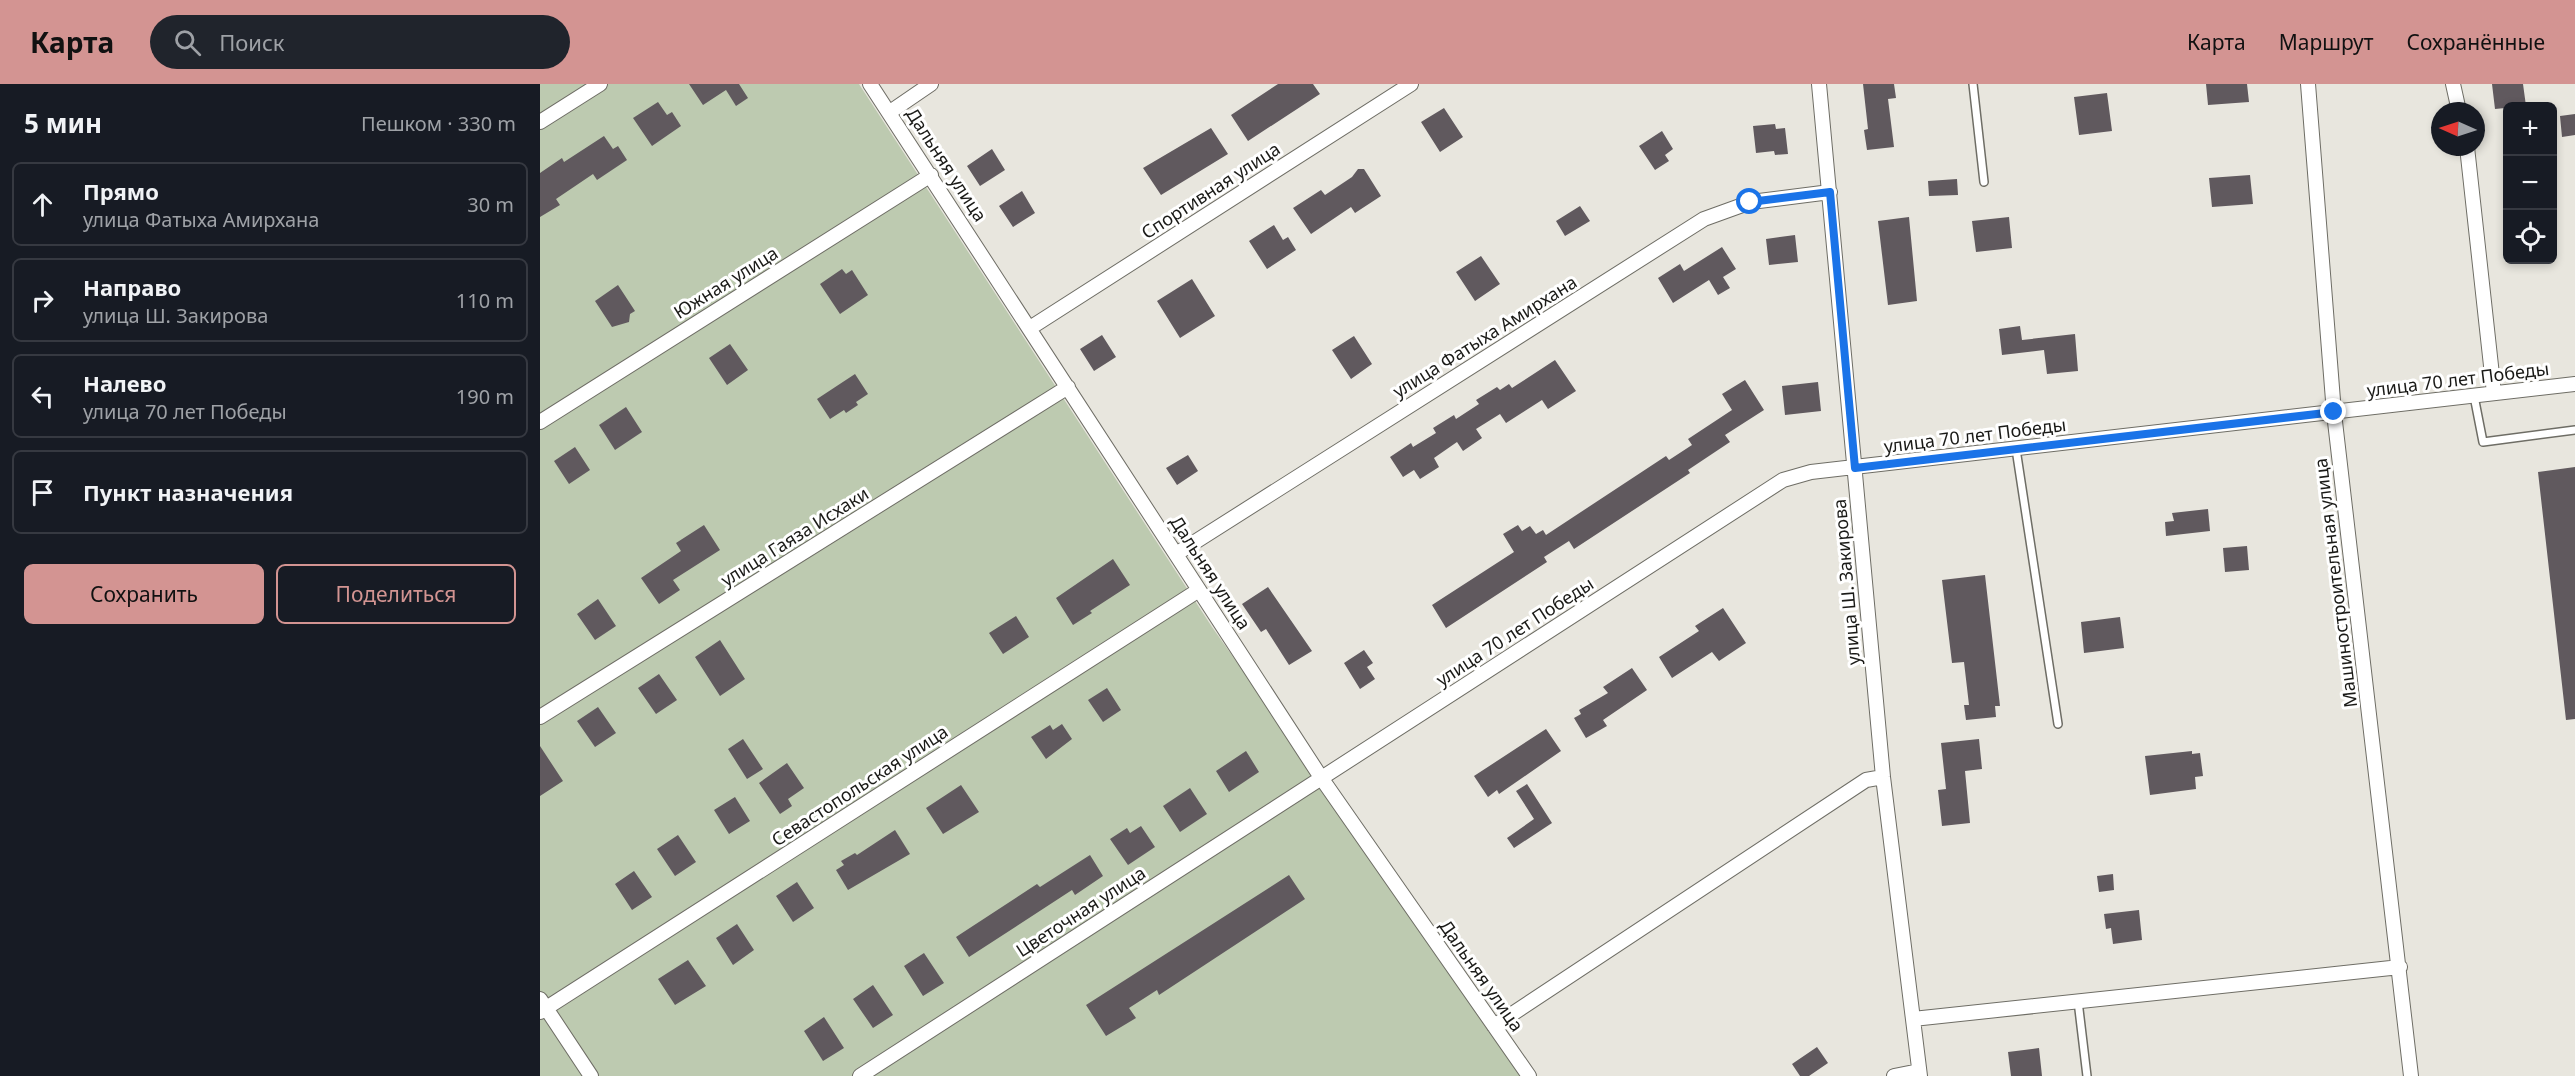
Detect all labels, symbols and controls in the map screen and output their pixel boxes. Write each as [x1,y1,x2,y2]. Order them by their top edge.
search box [150,15,570,69]
text: Карта [30,23,114,61]
icon: search [171,26,204,59]
text: Поиск [219,27,285,57]
text: Карта [2187,28,2246,56]
text: Маршрут [2279,28,2374,56]
text: Сохранённые [2407,28,2545,56]
north arrow [2431,102,2485,156]
map controls [2503,102,2557,264]
button: + [2503,102,2557,156]
street label: Дальняя улица [901,103,993,226]
text: 5 мин [24,105,102,141]
text: Пешком · 330 m [361,110,516,137]
street label: Спортивная улица [1137,136,1284,244]
button: − [2503,156,2557,210]
text: Прямо [83,176,159,206]
icon: ahead [26,188,59,221]
route start [1736,188,1762,214]
text: 30 m [467,191,514,218]
text: улица Фатыха Амирхана [83,206,319,233]
button: locate [2503,210,2557,264]
street label: Южная улица [669,241,782,324]
street label: улица Фатыха Амирхана [1388,270,1581,403]
text: Направо [83,272,181,302]
icon: right [26,284,59,317]
text: 110 m [456,287,514,314]
text: улица Ш. Закирова [83,302,268,329]
street label: улица 70 лет Победы [2365,356,2550,402]
text: Налево [83,368,166,398]
icon: left [26,380,59,413]
text: 190 m [456,383,514,410]
text: улица 70 лет Победы [83,398,287,425]
route end [2320,398,2346,424]
street label: улица 70 лет Победы [1882,412,2067,458]
street label: Машиностроительная улица [2308,457,2362,709]
icon: arrive [26,476,59,509]
text: Пункт назначения [83,477,293,507]
street label: улица Гаяза Исхаки [716,481,873,591]
street label: улица Ш. Закирова [1827,498,1865,666]
street label: Дальняя улица [1165,511,1257,634]
button: Сохранить [24,564,264,624]
button: Поделиться [276,564,516,624]
street label: улица 70 лет Победы [1431,571,1598,691]
street label: Севастопольская улица [767,719,952,851]
street label: Цветочная улица [1011,860,1150,962]
street label: Дальняя улица [1434,915,1529,1036]

